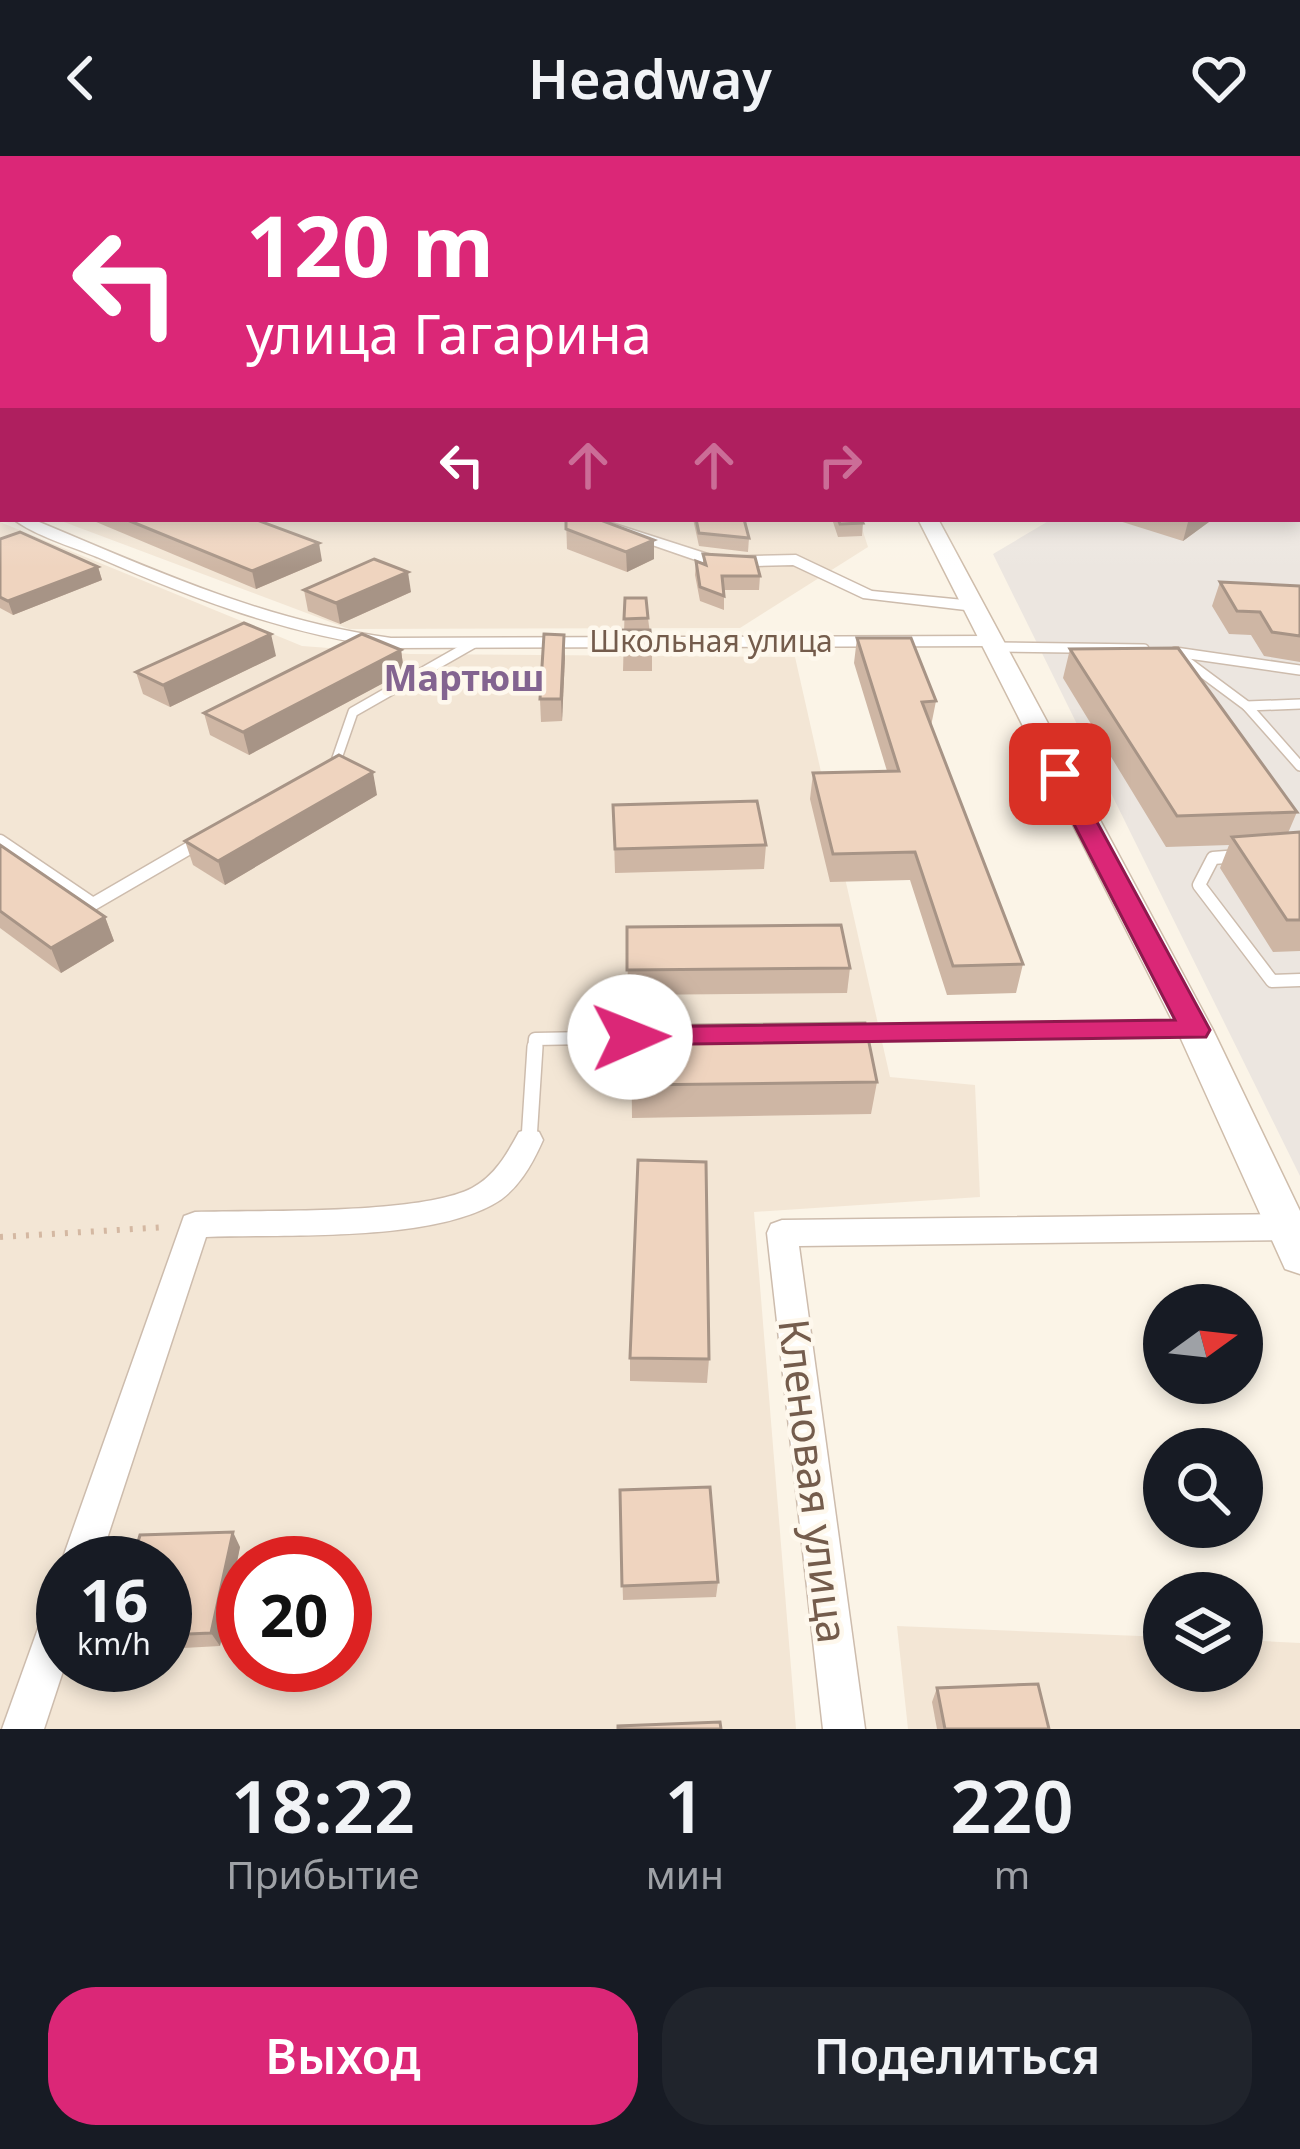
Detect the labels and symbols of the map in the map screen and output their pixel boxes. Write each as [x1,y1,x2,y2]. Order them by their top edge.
street label: Школьная улица [589,620,833,661]
district label: Мартюш [383,653,545,702]
pin [1009,723,1111,825]
position arrow [567,974,693,1100]
north arrow [1143,1284,1263,1404]
street label: Кленовая улица [766,1316,863,1646]
speed limit sign: 20 [216,1536,372,1692]

